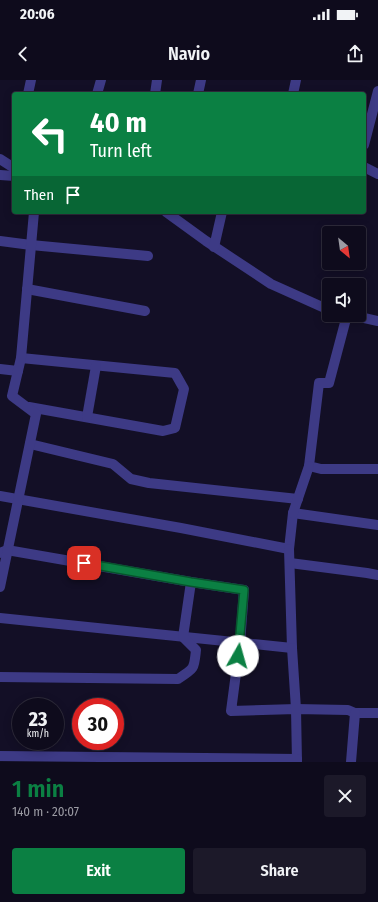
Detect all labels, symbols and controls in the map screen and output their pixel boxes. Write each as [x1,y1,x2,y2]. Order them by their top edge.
text: 20:06 [20,5,55,23]
icon: back [12,43,34,65]
text: Navio [168,43,210,65]
icon: share [344,43,366,65]
text: 40 m [90,106,147,139]
icon: left [24,108,76,160]
text: Turn left [90,140,152,162]
icon: arrive [62,184,84,206]
text: Then [24,186,54,204]
north arrow [322,226,366,270]
map controls [322,226,366,322]
button: sound [322,278,366,322]
pin [67,546,101,580]
icon: arrive [73,552,95,574]
position arrow [217,635,259,677]
speed limit sign: 30 [72,698,124,750]
text: 23 [29,707,47,731]
text: km/h [27,728,49,740]
text: 1 min [12,775,64,803]
button: close [324,775,366,817]
text: 140 m · 20:07 [12,804,79,819]
button: Exit [12,848,185,894]
button: Share [193,848,366,894]

